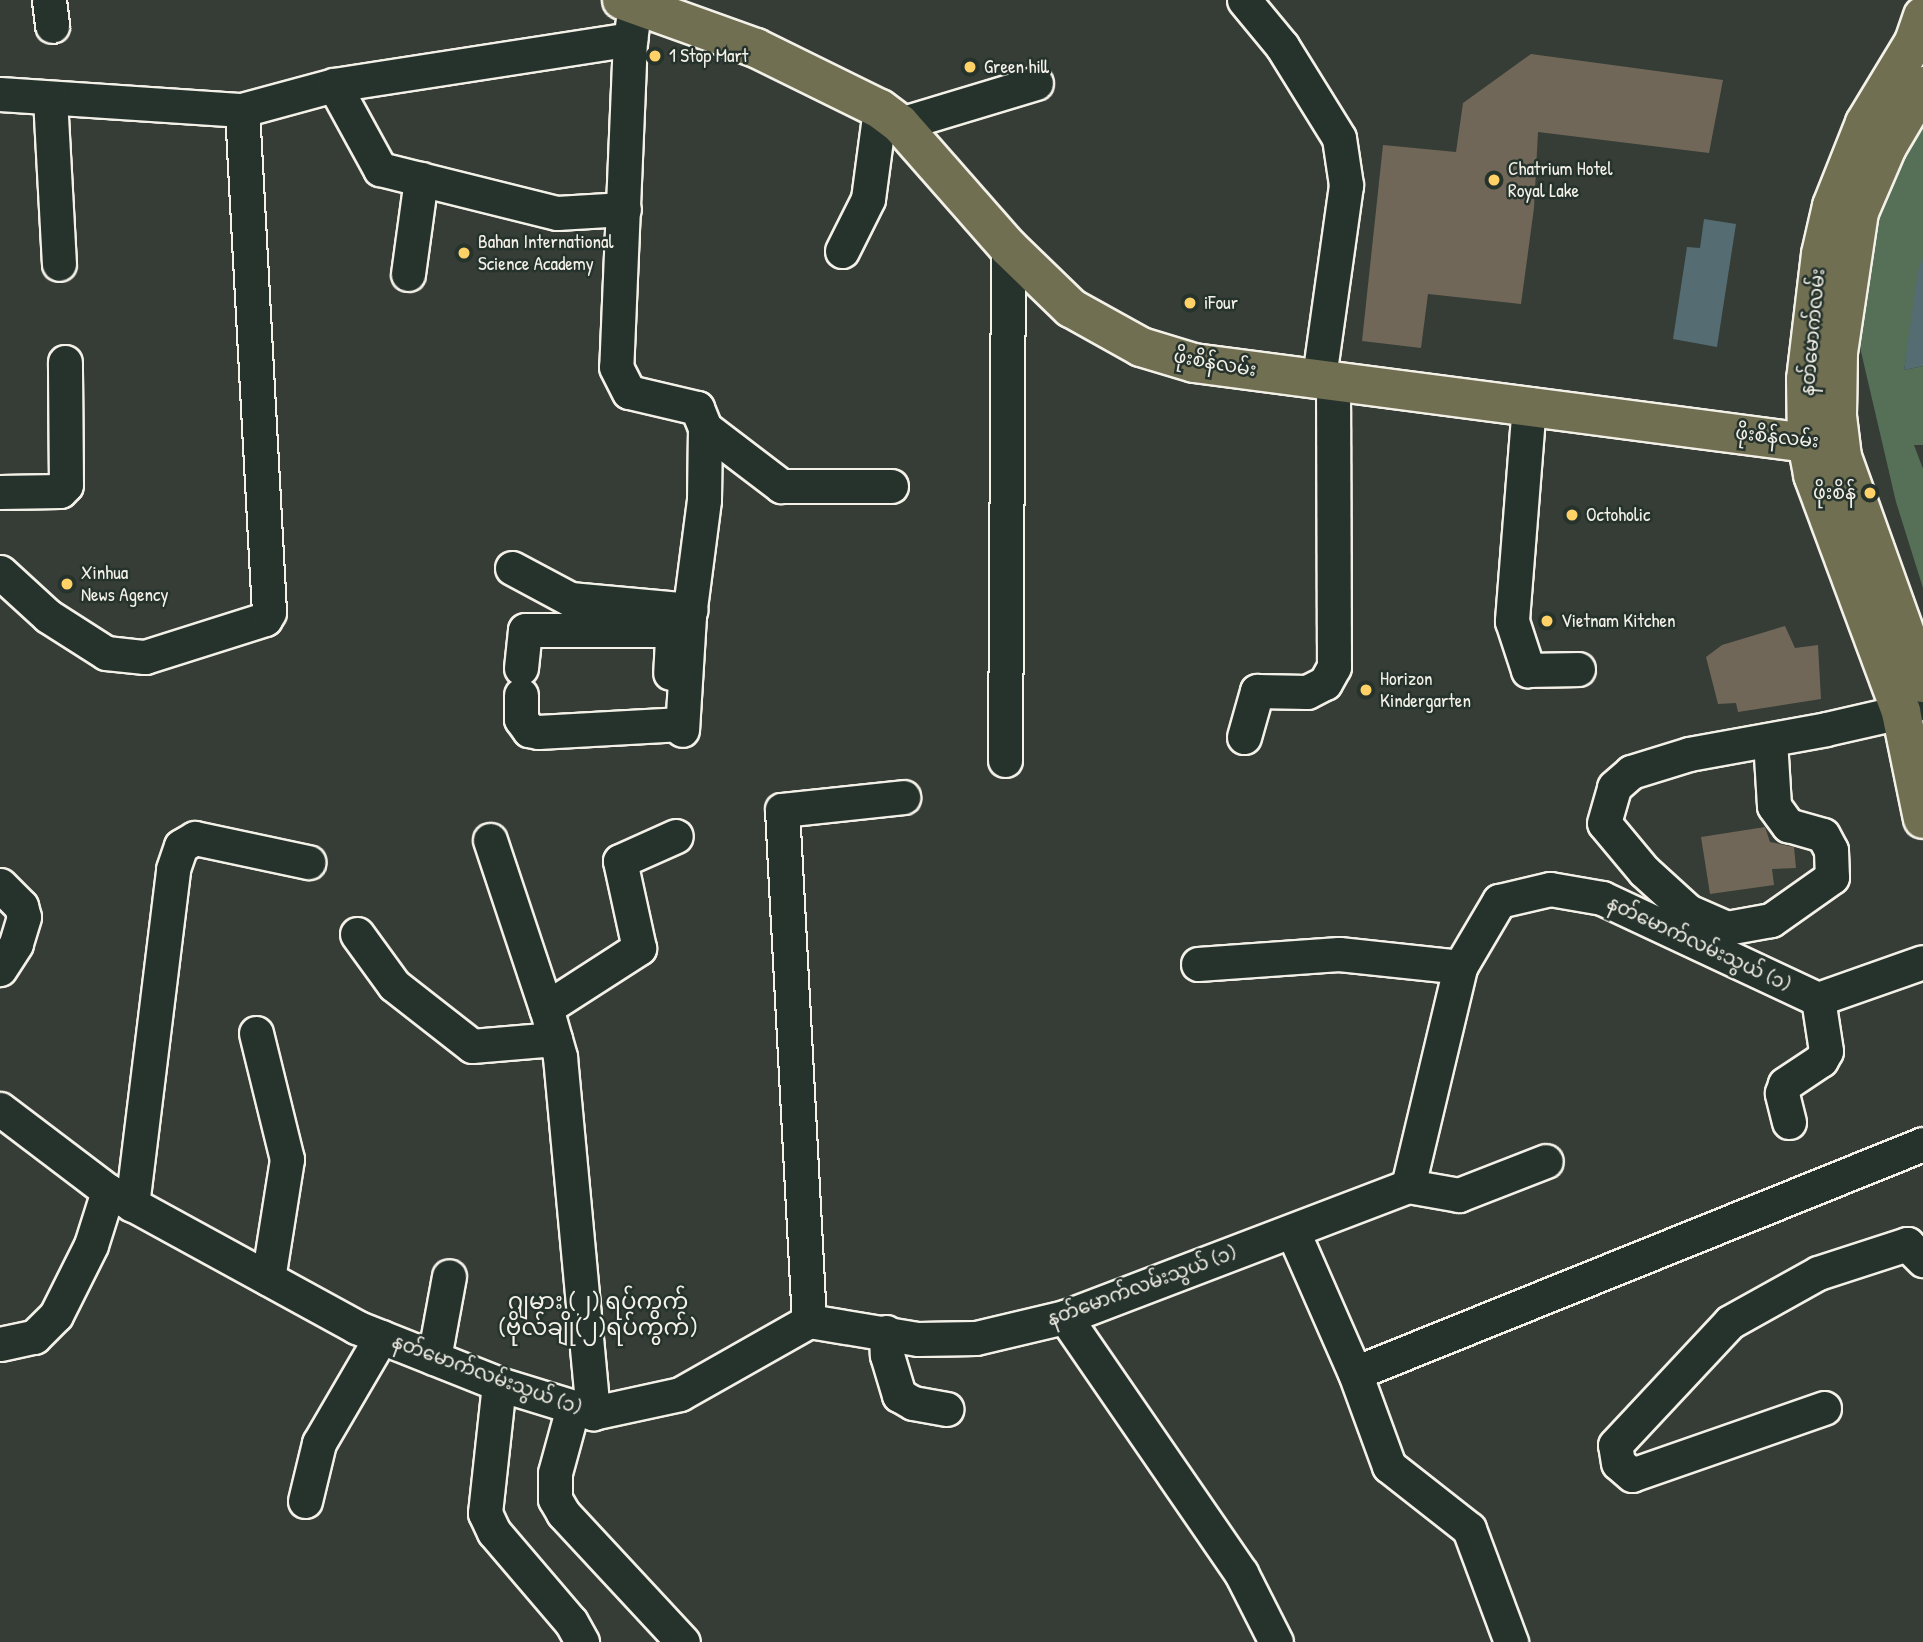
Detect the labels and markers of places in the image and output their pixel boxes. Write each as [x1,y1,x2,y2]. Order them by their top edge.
place label: 1 Stop Mart [669,45,748,67]
marker: 1 Stop Mart [647,48,663,64]
place label: Green hill [984,56,1049,78]
marker: Green hill [962,59,978,75]
place label: Chatrium Hotel Royal Lake [1508,158,1613,202]
marker: Chatrium Hotel Royal Lake [1486,172,1502,188]
place label: Bahan International Science Academy [478,231,614,275]
marker: Bahan International Science Academy [456,245,472,261]
place label: iFour [1204,292,1238,314]
marker: iFour [1182,295,1198,311]
place label: ဖိုးစိန် [1813,482,1856,504]
marker: ဖိုးစိန် [1862,485,1878,501]
place label: Octoholic [1586,504,1650,526]
marker: Octoholic [1564,507,1580,523]
place label: Xinhua News Agency [81,562,168,606]
marker: Xinhua News Agency [59,576,75,592]
place label: Vietnam Kitchen [1561,610,1676,632]
marker: Vietnam Kitchen [1539,613,1555,629]
place label: Horizon Kindergarten [1380,668,1471,712]
marker: Horizon Kindergarten [1358,682,1374,698]

